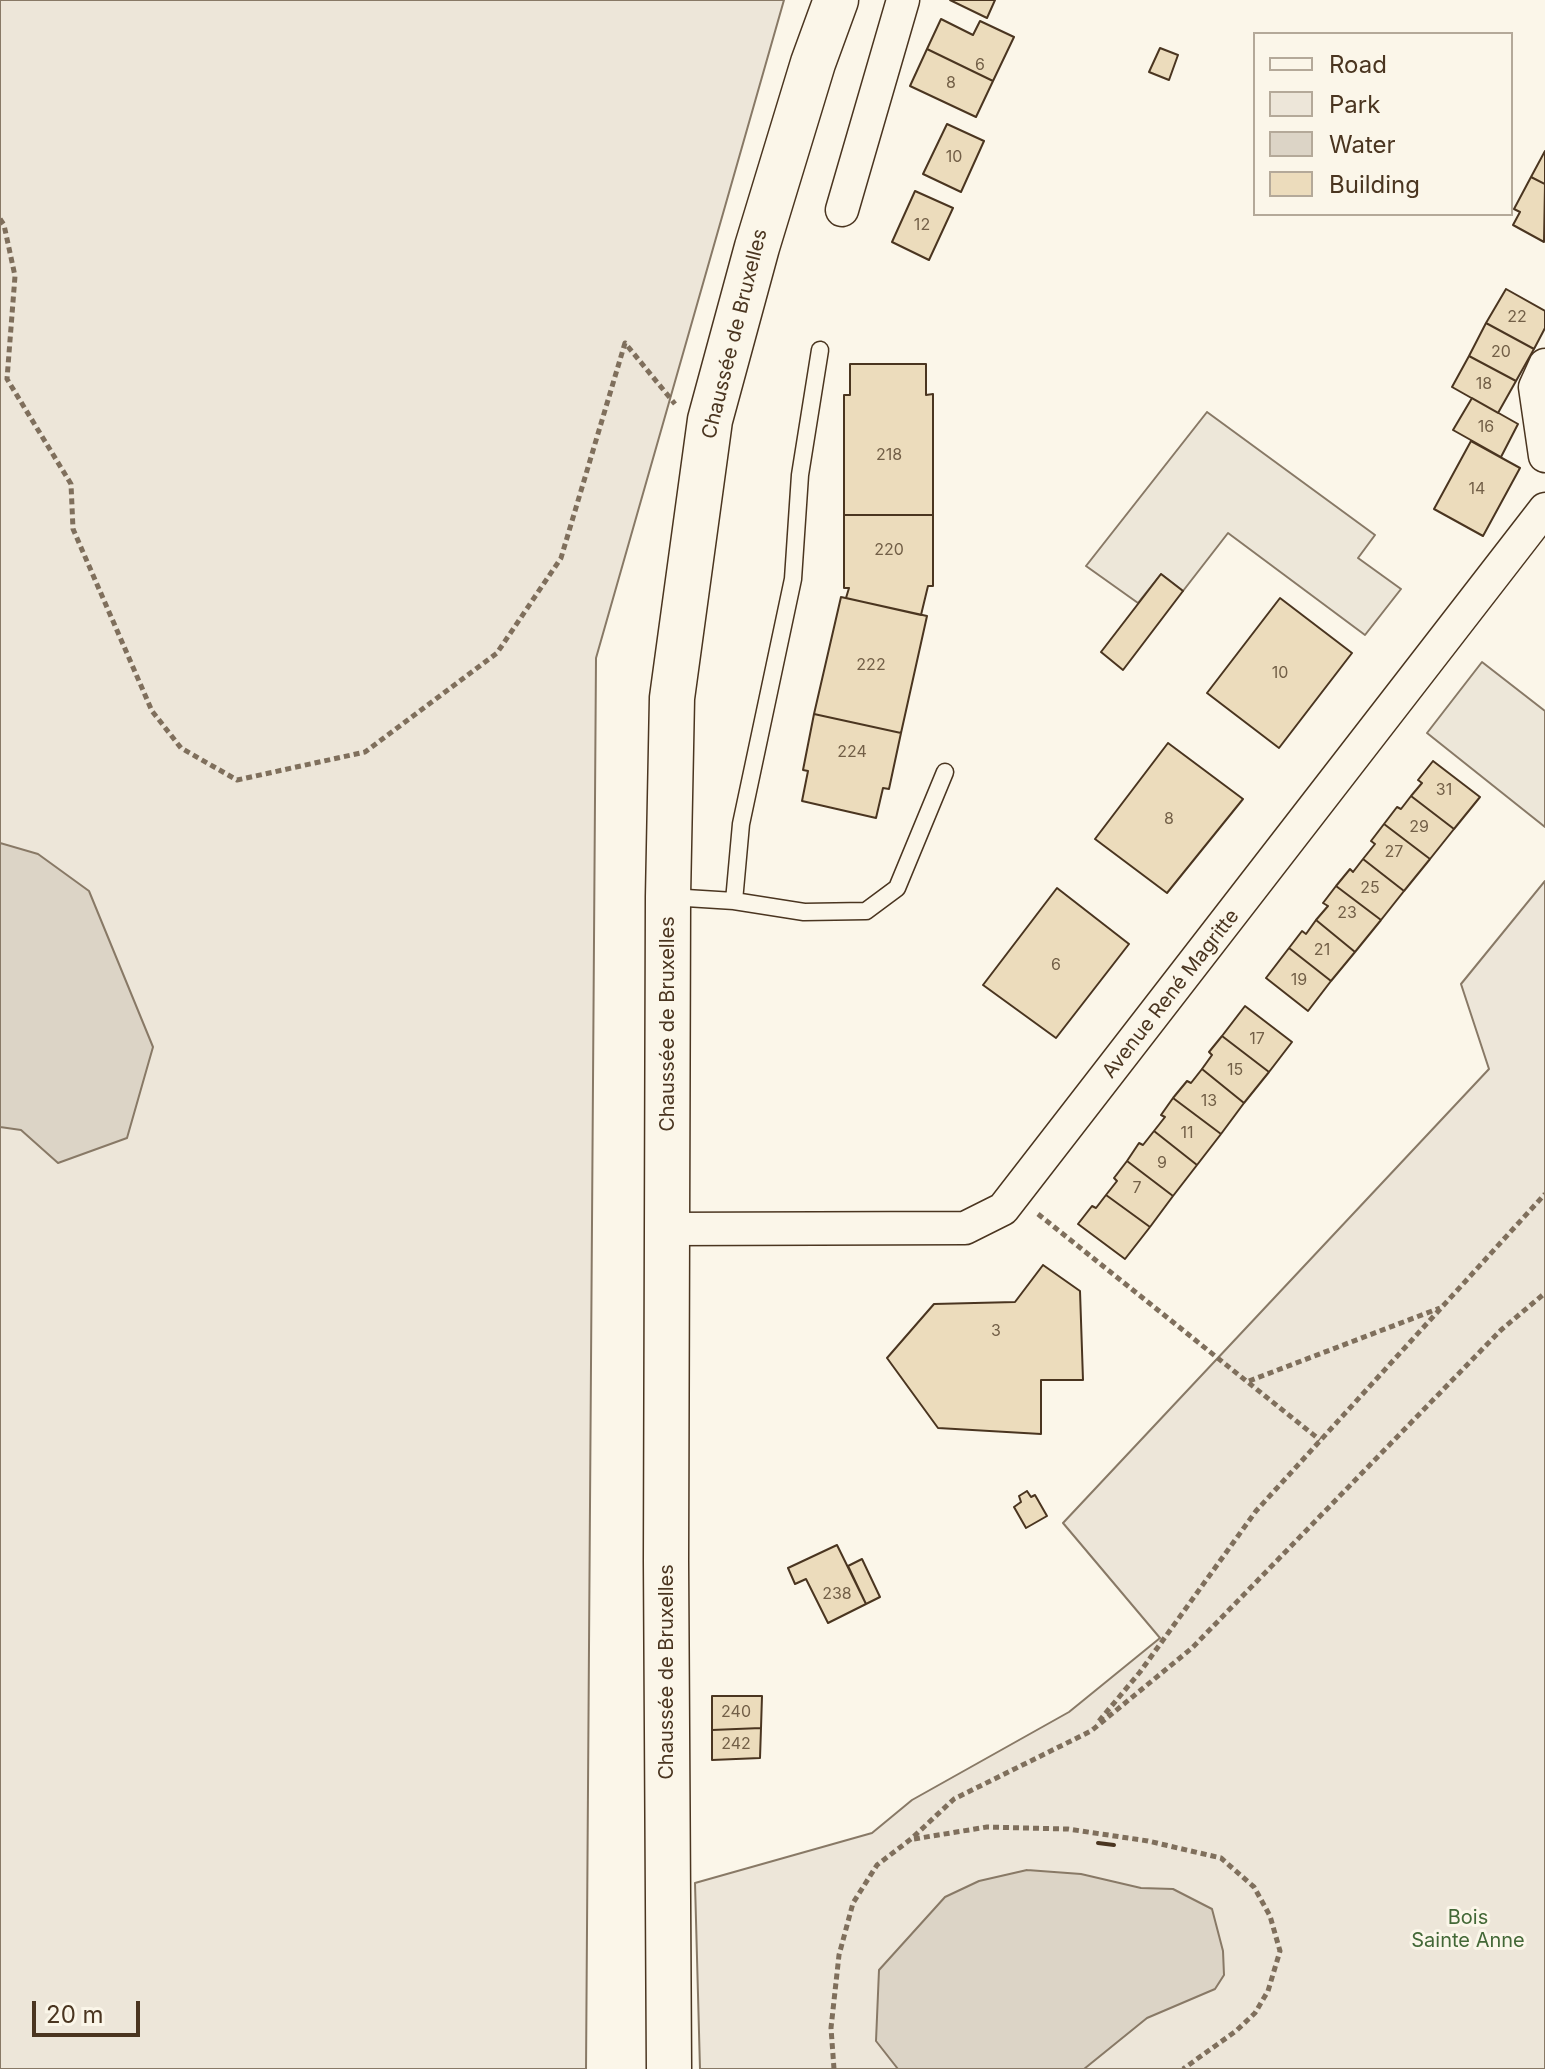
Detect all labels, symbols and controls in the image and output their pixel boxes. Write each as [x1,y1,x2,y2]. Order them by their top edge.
legend [1253,32,1513,216]
text: Road [1329,50,1387,79]
house number: 6 [975,55,985,75]
house number: 8 [946,73,956,93]
text: Park [1329,90,1380,119]
text: Water [1329,130,1396,159]
house number: 10 [946,147,962,167]
text: Building [1329,170,1420,199]
house number: 12 [914,215,930,235]
street label: Chaussée de Bruxelles [697,227,773,441]
house number: 22 [1507,307,1527,327]
house number: 20 [1491,342,1511,362]
house number: 18 [1476,374,1492,394]
house number: 16 [1478,417,1494,437]
house number: 218 [876,445,902,465]
house number: 14 [1469,479,1485,499]
house number: 220 [874,540,904,560]
house number: 222 [856,655,886,675]
house number: 10 [1272,663,1288,683]
house number: 224 [837,742,867,762]
house number: 31 [1436,780,1452,800]
house number: 8 [1164,809,1174,829]
house number: 29 [1409,817,1429,837]
house number: 27 [1385,842,1403,862]
house number: 25 [1360,878,1380,898]
house number: 23 [1337,903,1357,923]
street label: Avenue René Magritte [1098,905,1244,1083]
street label: Chaussée de Bruxelles [656,916,680,1132]
house number: 21 [1314,940,1330,960]
house number: 6 [1051,955,1061,975]
house number: 19 [1291,970,1307,990]
house number: 17 [1249,1029,1265,1049]
house number: 15 [1227,1060,1243,1080]
house number: 13 [1201,1091,1217,1111]
house number: 11 [1180,1123,1194,1143]
house number: 9 [1157,1153,1167,1173]
house number: 7 [1132,1178,1142,1198]
house number: 3 [991,1321,1001,1341]
street label: Chaussée de Bruxelles [655,1564,679,1780]
house number: 238 [822,1584,852,1604]
house number: 240 [721,1702,751,1722]
house number: 242 [721,1734,751,1754]
park label: Bois Sainte Anne [1411,1906,1525,1953]
scale bar [36,1985,144,2035]
text: 20 m [46,2000,104,2029]

